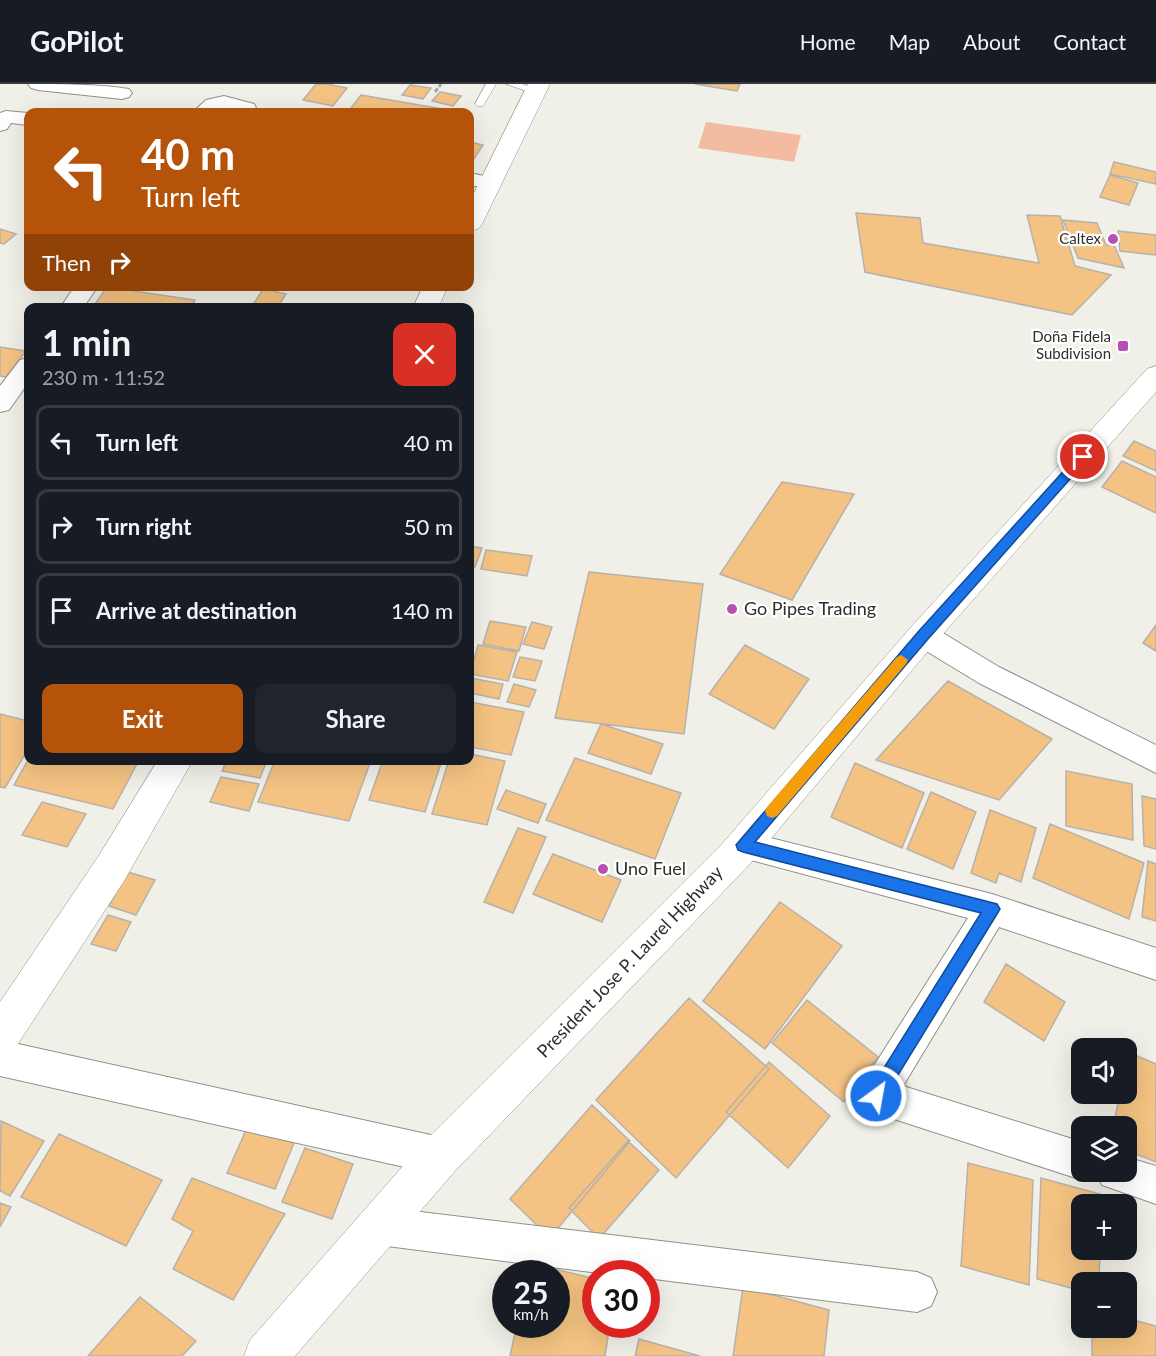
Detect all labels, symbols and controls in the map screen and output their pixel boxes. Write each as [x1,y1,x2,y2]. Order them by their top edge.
text: GoPilot [30,24,123,58]
text: Home [800,29,856,54]
text: Map [889,29,930,54]
text: About [963,29,1020,54]
text: Contact [1053,29,1126,54]
text: 40 m [141,129,235,179]
icon: left [42,132,120,210]
text: Turn left [141,180,240,213]
place label: Caltex [1059,229,1102,247]
marker: Caltex [1106,232,1120,246]
icon: right [103,246,136,279]
text: Then [42,249,91,276]
text: 1 min [42,320,131,364]
button: close [393,323,456,386]
place label: Doña Fidela Subdivision [1032,327,1111,362]
marker: Doña Fidela Subdivision [1116,339,1130,353]
text: 230 m · 11:52 [42,365,165,389]
icon: left [45,426,78,459]
text: Turn left [96,429,178,456]
text: 40 m [404,429,453,456]
pin [1057,431,1108,482]
icon: arrive [1066,440,1099,473]
icon: right [45,510,78,543]
text: Turn right [96,513,191,540]
text: 50 m [404,513,453,540]
icon: arrive [45,594,78,627]
text: Arrive at destination [96,597,297,624]
text: 140 m [391,597,453,624]
place label: Go Pipes Trading [744,597,876,619]
marker: Go Pipes Trading [725,602,739,616]
button: Exit [42,684,243,753]
button: Share [255,684,456,753]
place label: Uno Fuel [615,857,686,879]
street label: President Jose P. Laurel Highway [532,860,727,1062]
marker: Uno Fuel [596,862,610,876]
map controls [1071,1038,1137,1338]
button: sound [1071,1038,1137,1104]
position arrow [844,1064,908,1128]
button: layers [1071,1116,1137,1182]
button: + [1071,1194,1137,1260]
speed limit sign: 30 [582,1260,660,1338]
button: − [1071,1272,1137,1338]
text: 25 [514,1274,548,1310]
text: km/h [513,1305,549,1323]

